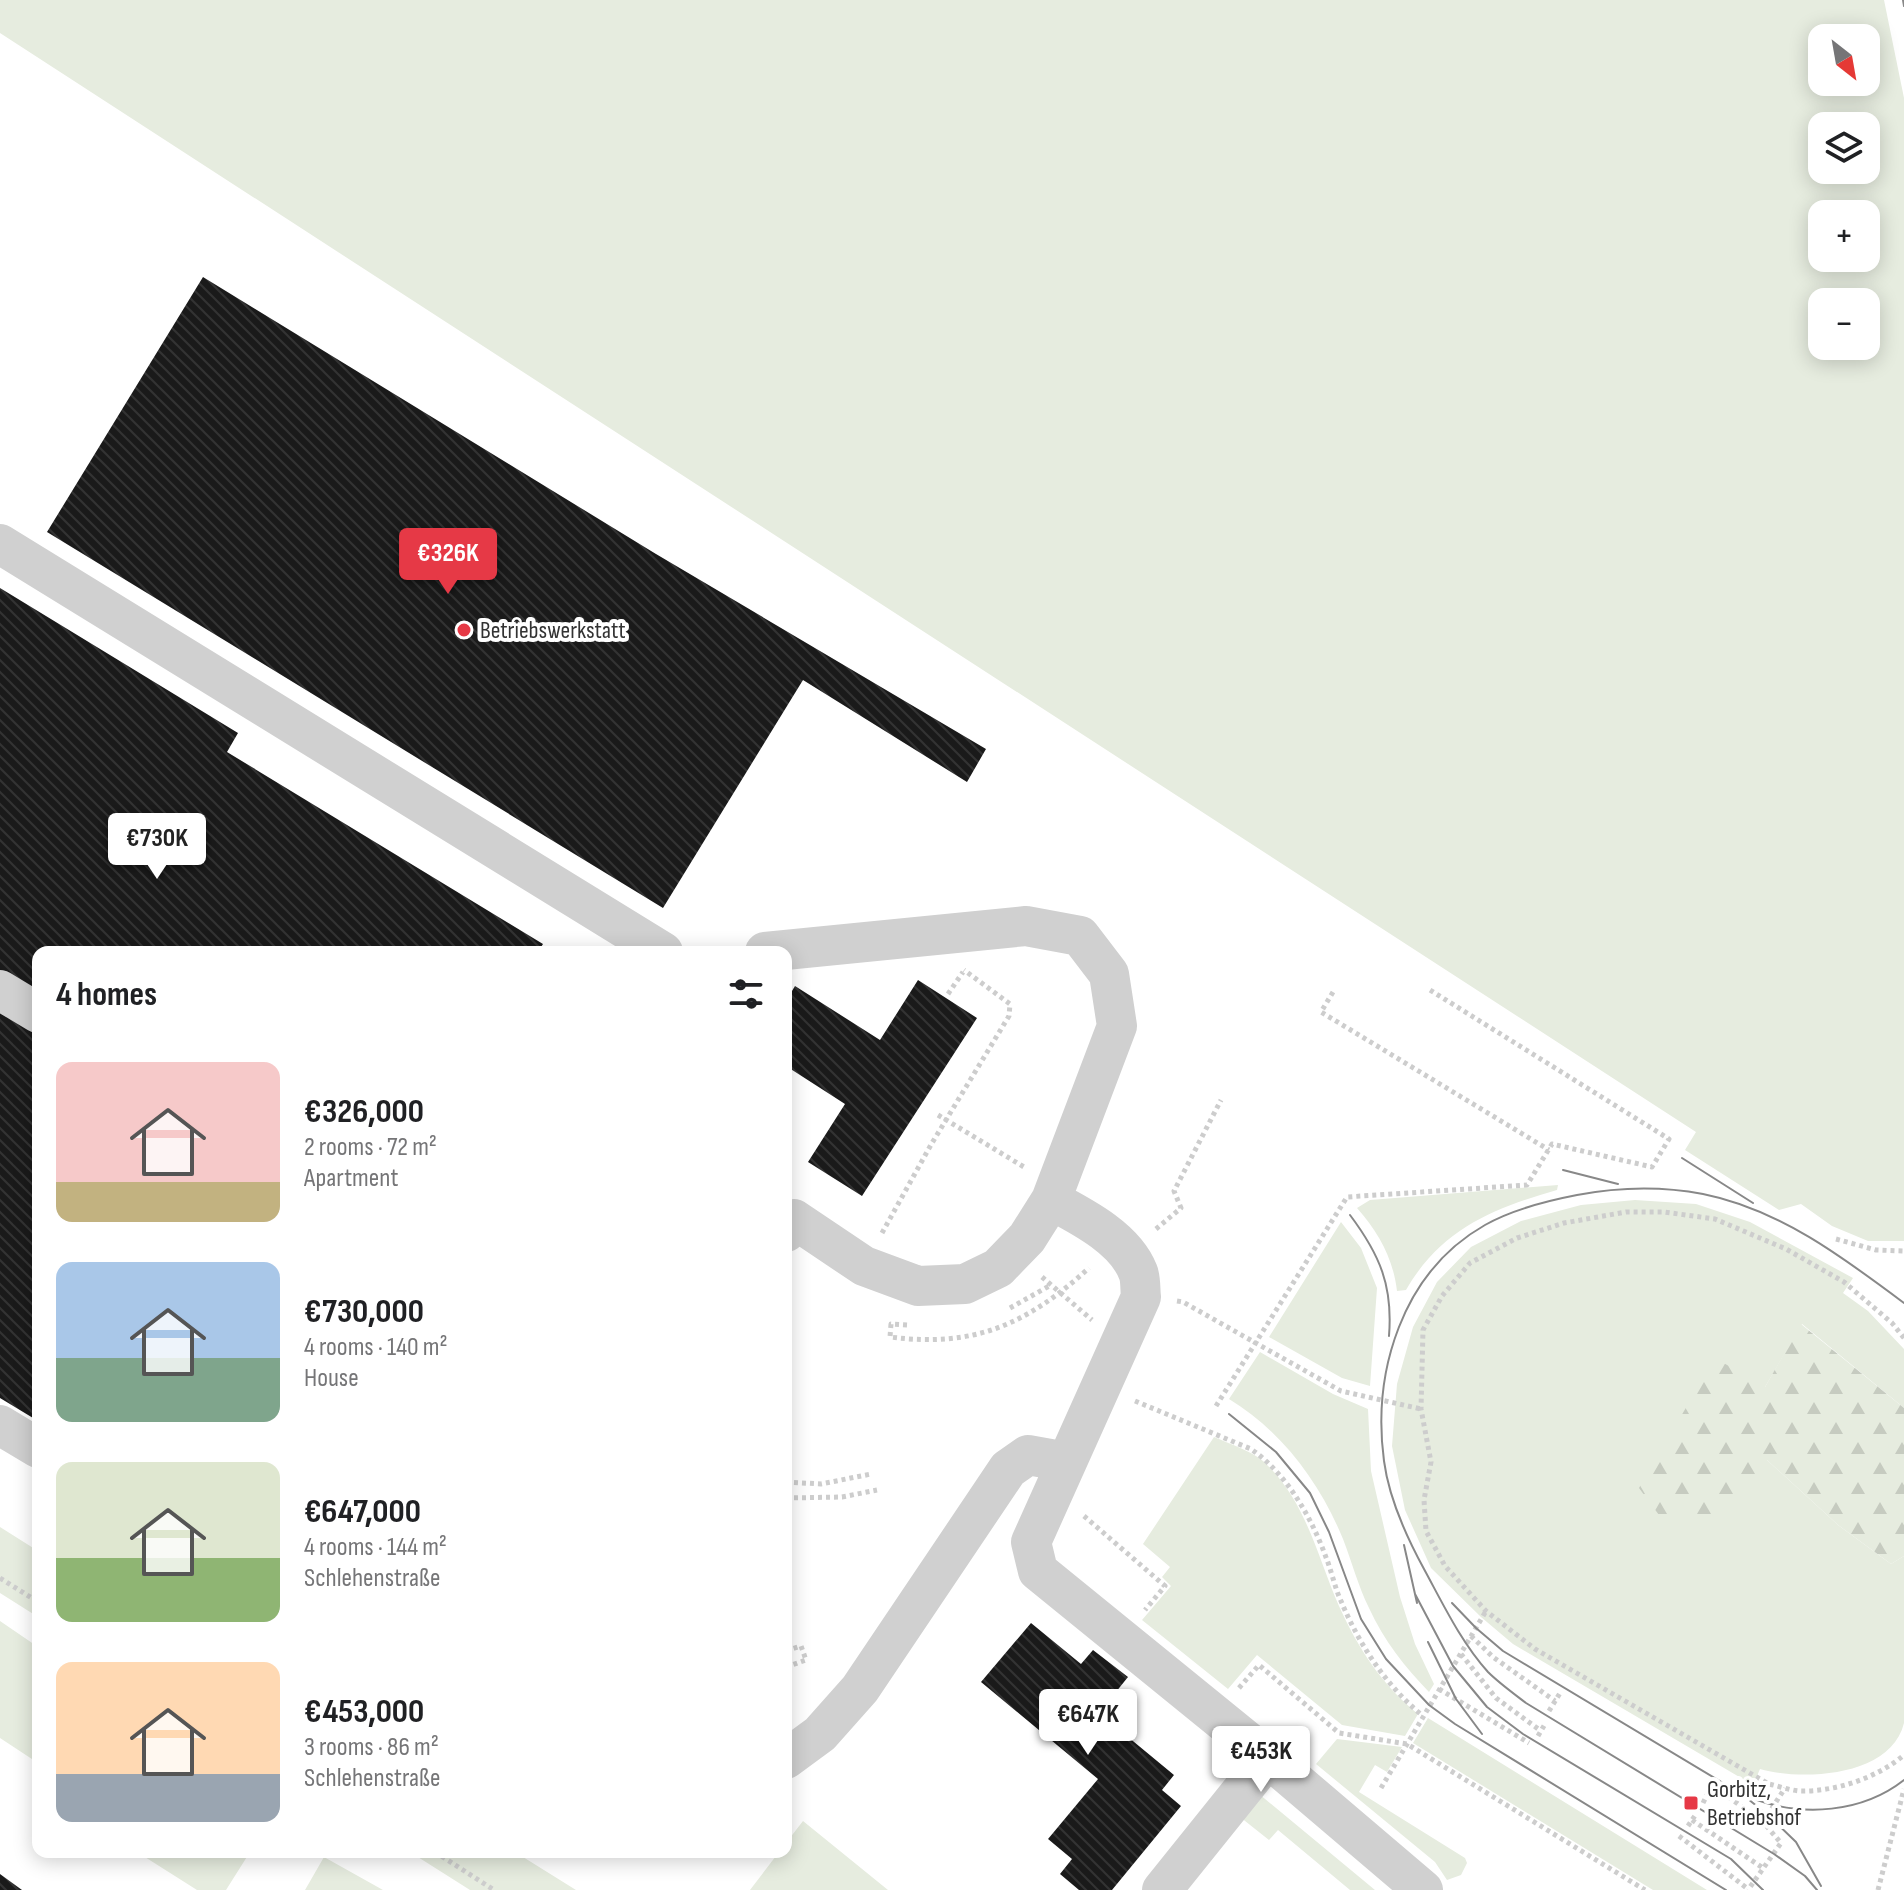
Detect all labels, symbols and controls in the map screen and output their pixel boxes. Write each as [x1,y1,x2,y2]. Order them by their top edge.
north arrow [1808,24,1880,96]
map controls [1808,24,1880,360]
button: layers [1808,112,1880,184]
button: + [1808,200,1880,272]
button: − [1808,288,1880,360]
pin: €326K [392,528,504,596]
text: €326K [417,538,479,569]
place label: Betriebswerkstatt [480,616,626,645]
marker: Betriebswerkstatt [455,621,473,639]
pin: €730K [101,813,213,881]
text: €730K [126,823,188,854]
icon: filters [724,972,768,1016]
text: 4 homes [56,974,157,1015]
text: €326,000 [304,1091,424,1132]
icon: home [120,1094,216,1190]
text: 2 rooms · 72 m² [304,1132,437,1163]
text: Apartment [304,1163,398,1194]
text: €730,000 [304,1291,424,1332]
icon: home [120,1294,216,1390]
text: 4 rooms · 140 m² [304,1332,448,1363]
text: House [304,1363,359,1394]
text: €647,000 [304,1491,421,1532]
icon: home [120,1494,216,1590]
text: 4 rooms · 144 m² [304,1532,447,1563]
text: Schlehenstraße [304,1563,440,1594]
pin: €647K [1032,1689,1144,1757]
text: €453,000 [304,1691,424,1732]
icon: home [120,1694,216,1790]
text: €647K [1057,1699,1119,1730]
pin: €453K [1205,1726,1317,1794]
text: 3 rooms · 86 m² [304,1732,439,1763]
text: €453K [1230,1736,1292,1767]
text: Schlehenstraße [304,1763,440,1794]
place label: Gorbitz, Betriebshof [1707,1775,1802,1832]
marker: Gorbitz, Betriebshof [1682,1794,1700,1812]

